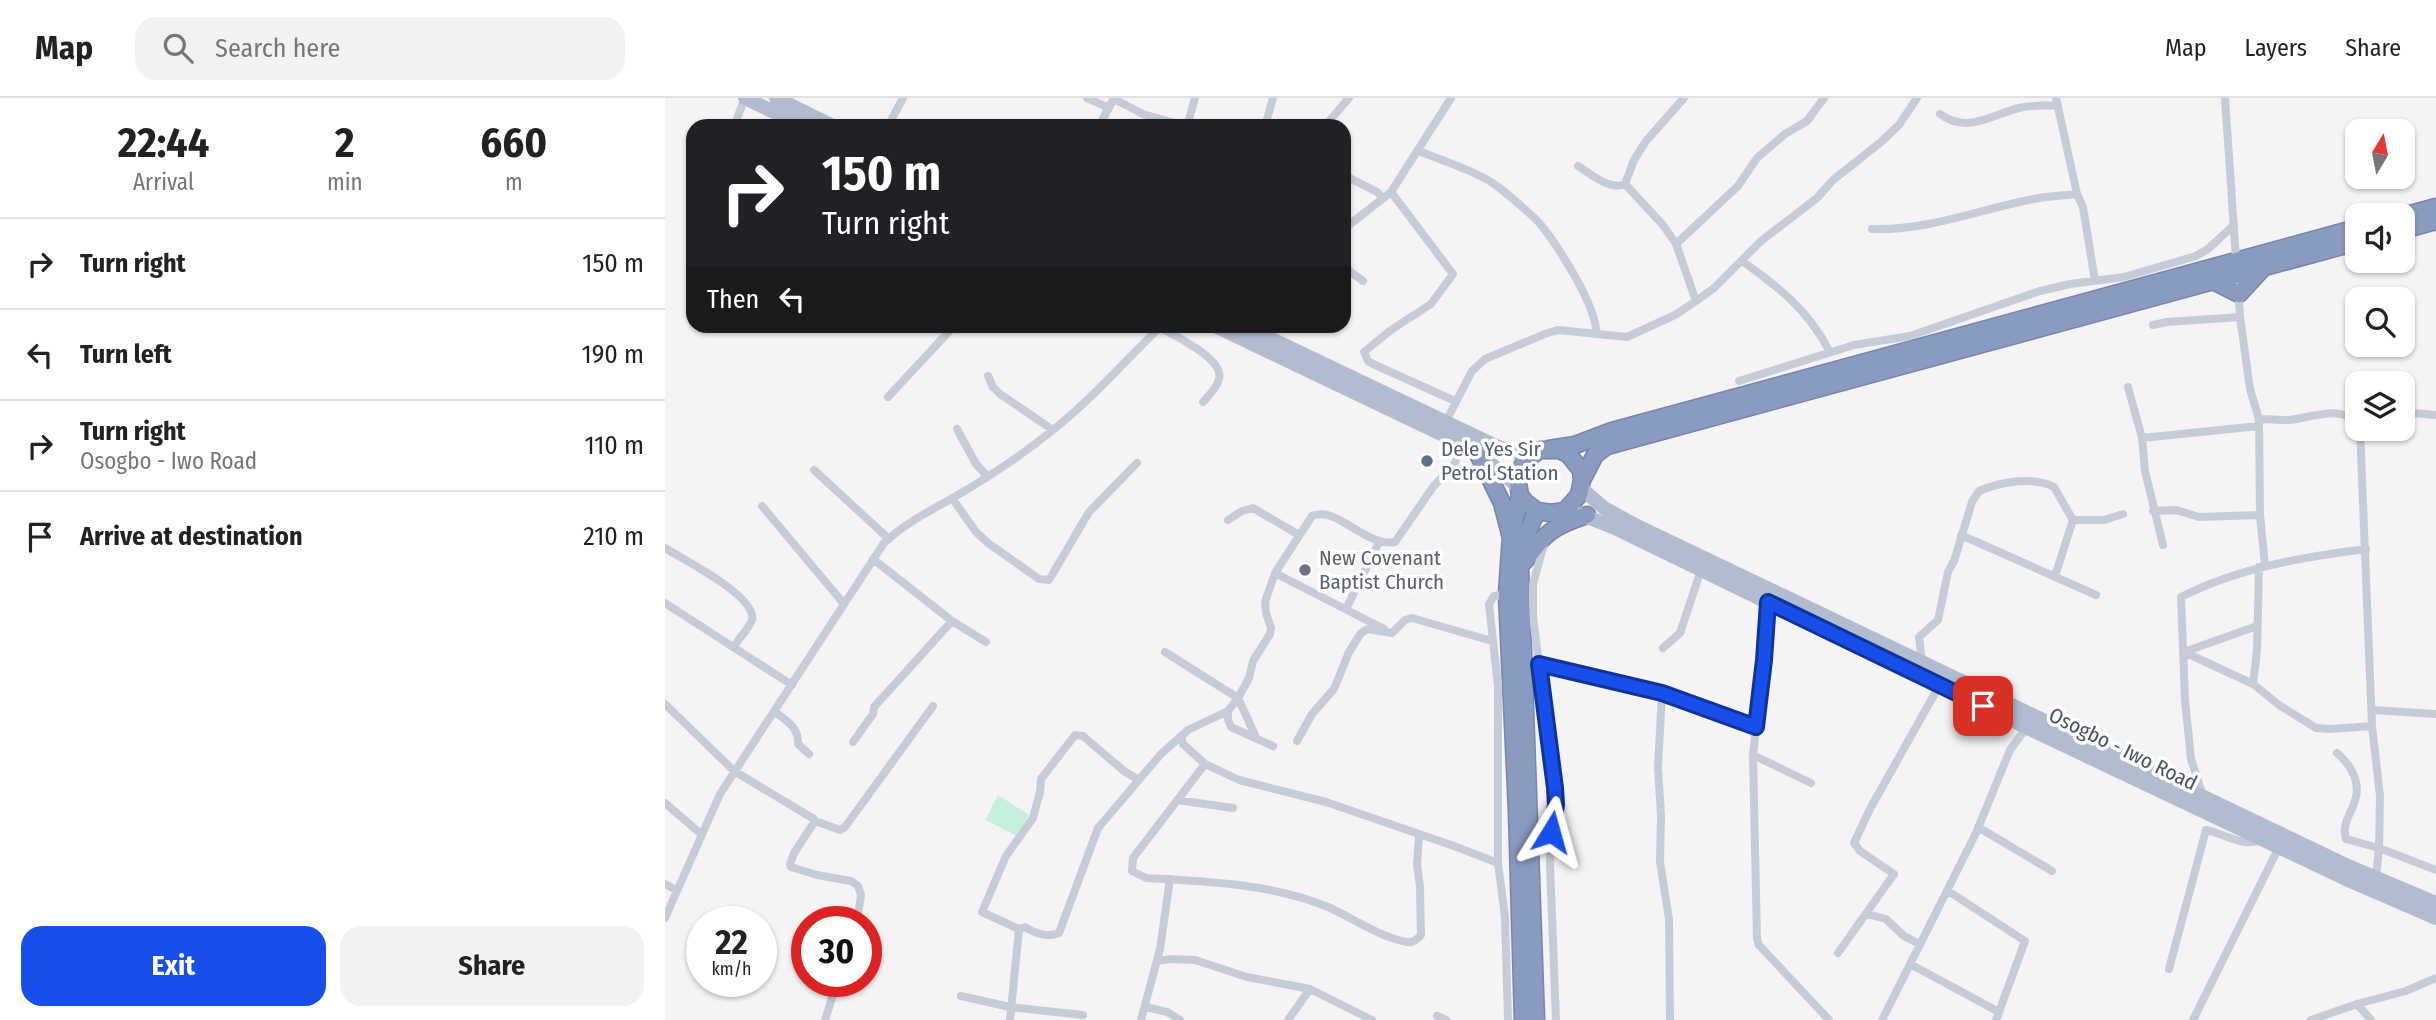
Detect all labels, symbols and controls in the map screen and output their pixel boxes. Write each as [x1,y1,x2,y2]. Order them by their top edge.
search box [135,17,625,80]
text: Map [35,28,93,68]
icon: search [159,29,197,67]
text: Search here [215,33,340,64]
text: Map [2165,34,2207,62]
text: Layers [2245,34,2307,62]
text: Share [2345,34,2401,62]
text: 22:44 [118,118,209,168]
text: 2 [335,118,355,168]
text: 660 [480,118,547,168]
north arrow [2345,119,2415,189]
map controls [2345,119,2415,441]
text: 150 m [822,144,941,203]
icon: right [707,147,798,238]
text: Arrival [133,168,194,196]
text: min [327,168,363,196]
text: m [505,168,523,196]
button: sound [2345,203,2415,273]
text: Turn right [822,204,949,242]
icon: right [21,245,59,283]
text: Turn right [80,248,186,279]
text: 150 m [582,248,644,279]
icon: left [773,280,811,318]
text: Then [707,284,759,315]
button: search [2345,287,2415,357]
icon: left [21,336,59,374]
text: Turn left [80,339,172,370]
text: 190 m [582,339,644,370]
button: layers [2345,371,2415,441]
text: Turn right [80,416,186,447]
icon: right [21,427,59,465]
text: 110 m [584,430,644,461]
place label: Dele Yes Sir Petrol Station [1441,436,1559,486]
text: Osogbo - Iwo Road [80,447,257,475]
marker: Dele Yes Sir Petrol Station [1419,453,1435,469]
icon: arrive [21,518,59,556]
text: Arrive at destination [80,521,303,552]
text: 210 m [583,521,644,552]
place label: New Covenant Baptist Church [1319,545,1444,595]
marker: New Covenant Baptist Church [1297,562,1313,578]
pin [1953,676,2013,736]
icon: arrive [1964,687,2002,725]
street label: Osogbo - Iwo Road [2045,702,2201,796]
position arrow [1514,795,1588,869]
speed limit sign: 30 [791,906,882,997]
text: 22 [715,921,748,963]
button: Exit [21,926,326,1006]
button: Share [340,926,644,1006]
text: km/h [711,958,752,980]

